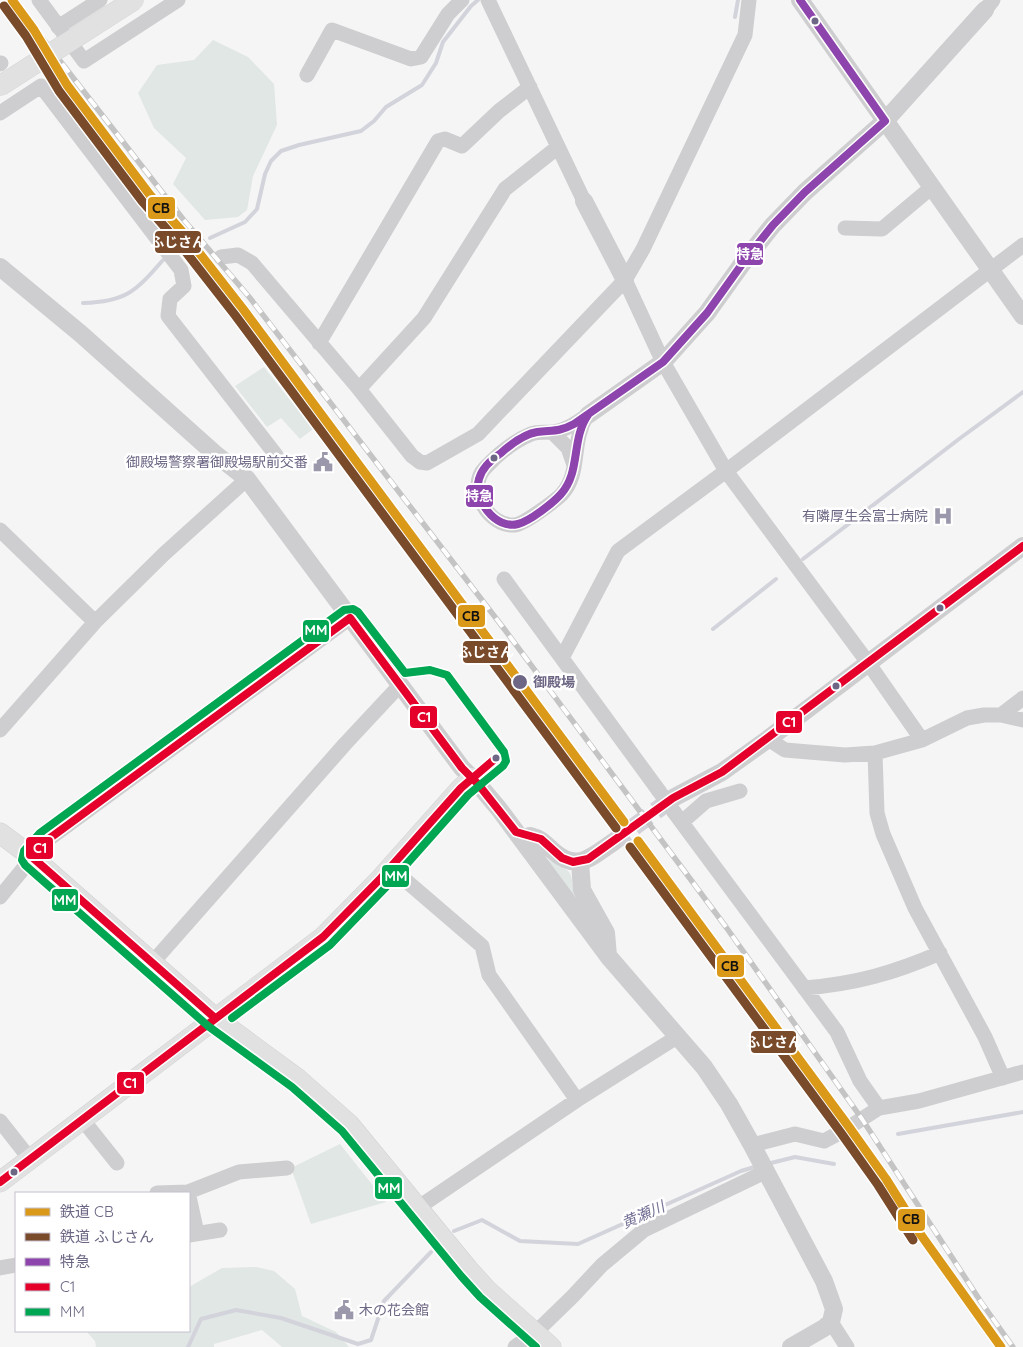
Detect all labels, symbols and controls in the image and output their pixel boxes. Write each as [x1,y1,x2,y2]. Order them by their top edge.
unlabelled marker [810,16,820,26]
line badge: CB [147,196,176,220]
text: CB [152,199,170,217]
line badge: ふじさん [154,230,202,254]
text: ふじさん [150,233,206,251]
line badge: 特急 [736,242,764,266]
text: 特急 [736,245,764,263]
public building icon: 御殿場警察署御殿場駅前交番 [312,451,334,473]
place label: 御殿場警察署御殿場駅前交番 [126,453,308,471]
unlabelled marker [489,453,499,463]
line badge: 特急 [465,484,494,508]
text: 特急 [465,487,493,505]
hospital icon: 有隣厚生会富士病院 [932,505,954,527]
place label: 有隣厚生会富士病院 [802,507,928,525]
unlabelled marker [935,603,945,613]
line badge: CB [457,604,486,628]
text: CB [462,607,480,625]
line badge: MM [302,619,330,643]
text: MM [305,621,327,639]
line badge: ふじさん [462,640,509,664]
text: ふじさん [458,643,514,661]
marker: 御殿場 [511,673,529,691]
place label: 御殿場 [533,673,575,691]
unlabelled marker [831,681,841,691]
line badge: C1 [409,705,438,729]
text: C1 [417,708,431,726]
line badge: C1 [775,710,803,734]
text: C1 [782,713,796,731]
unlabelled marker [491,753,501,763]
line badge: C1 [25,836,54,860]
text: C1 [33,839,47,857]
line badge: MM [381,864,410,888]
text: MM [385,867,407,885]
line badge: MM [51,888,79,912]
text: MM [54,891,76,909]
line badge: CB [716,954,745,978]
text: CB [721,957,739,975]
line badge: ふじさん [750,1030,797,1054]
text: ふじさん [746,1033,802,1051]
line badge: C1 [116,1071,145,1095]
text: C1 [123,1074,137,1092]
unlabelled marker [9,1167,19,1177]
line badge: MM [374,1176,403,1200]
text: MM [378,1179,400,1197]
legend [15,1192,190,1332]
water label: 黄瀬川 [618,1196,669,1232]
text: 鉄道 CB [60,1202,114,1221]
line badge: CB [897,1208,926,1232]
text: CB [902,1210,920,1228]
text: 鉄道 ふじさん [60,1227,154,1246]
text: 特急 [60,1252,90,1271]
text: C1 [60,1277,75,1296]
public building icon: 木の花会館 [333,1299,355,1321]
place label: 木の花会館 [359,1301,429,1319]
text: MM [60,1302,85,1321]

